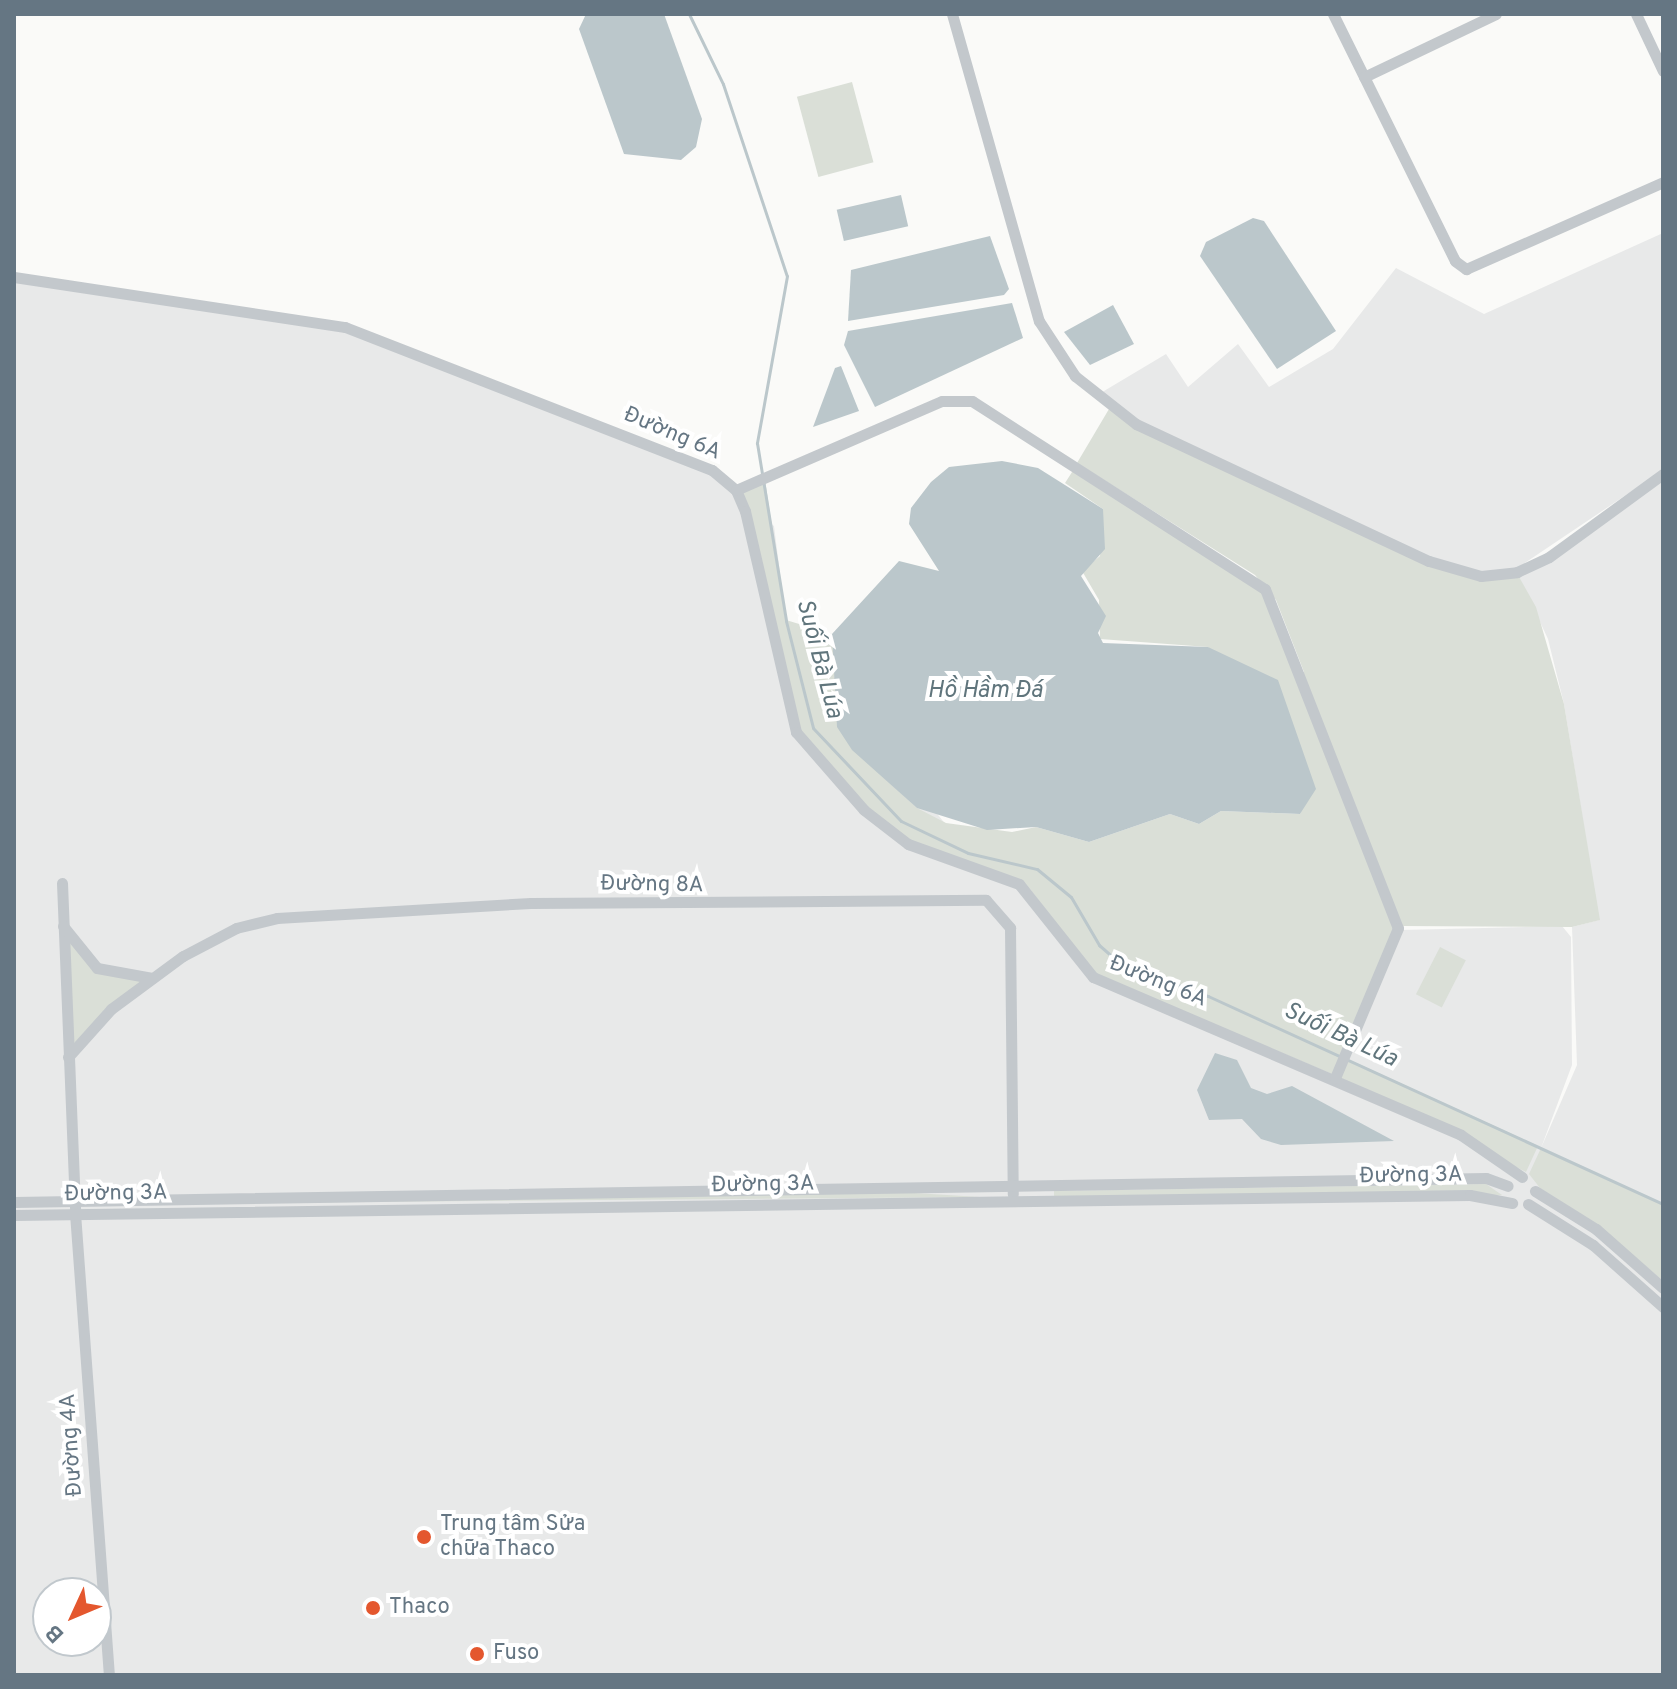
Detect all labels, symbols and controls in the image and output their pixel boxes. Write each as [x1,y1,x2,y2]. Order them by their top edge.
street label: Đường 6A [620,402,724,466]
water label: Suối Bà Lúa [788,596,848,722]
water label: Hồ Hầm Đá [927,678,1043,706]
street label: Đường 8A [600,871,704,899]
street label: Đường 6A [1105,951,1211,1013]
water label: Suối Bà Lúa [1279,997,1401,1075]
street label: Đường 3A [1359,1162,1463,1190]
street label: Đường 3A [711,1171,815,1199]
street label: Đường 3A [64,1180,168,1208]
street label: Đường 4A [55,1393,89,1497]
place label: Trung tâm Sửa chữa Thaco [440,1511,585,1562]
marker: Trung tâm Sửa chữa Thaco [415,1528,433,1546]
north arrow [32,1577,112,1657]
place label: Thaco [389,1595,450,1621]
marker: Thaco [364,1599,382,1617]
text: B [41,1618,71,1647]
place label: Fuso [493,1641,539,1667]
marker: Fuso [468,1645,486,1663]

